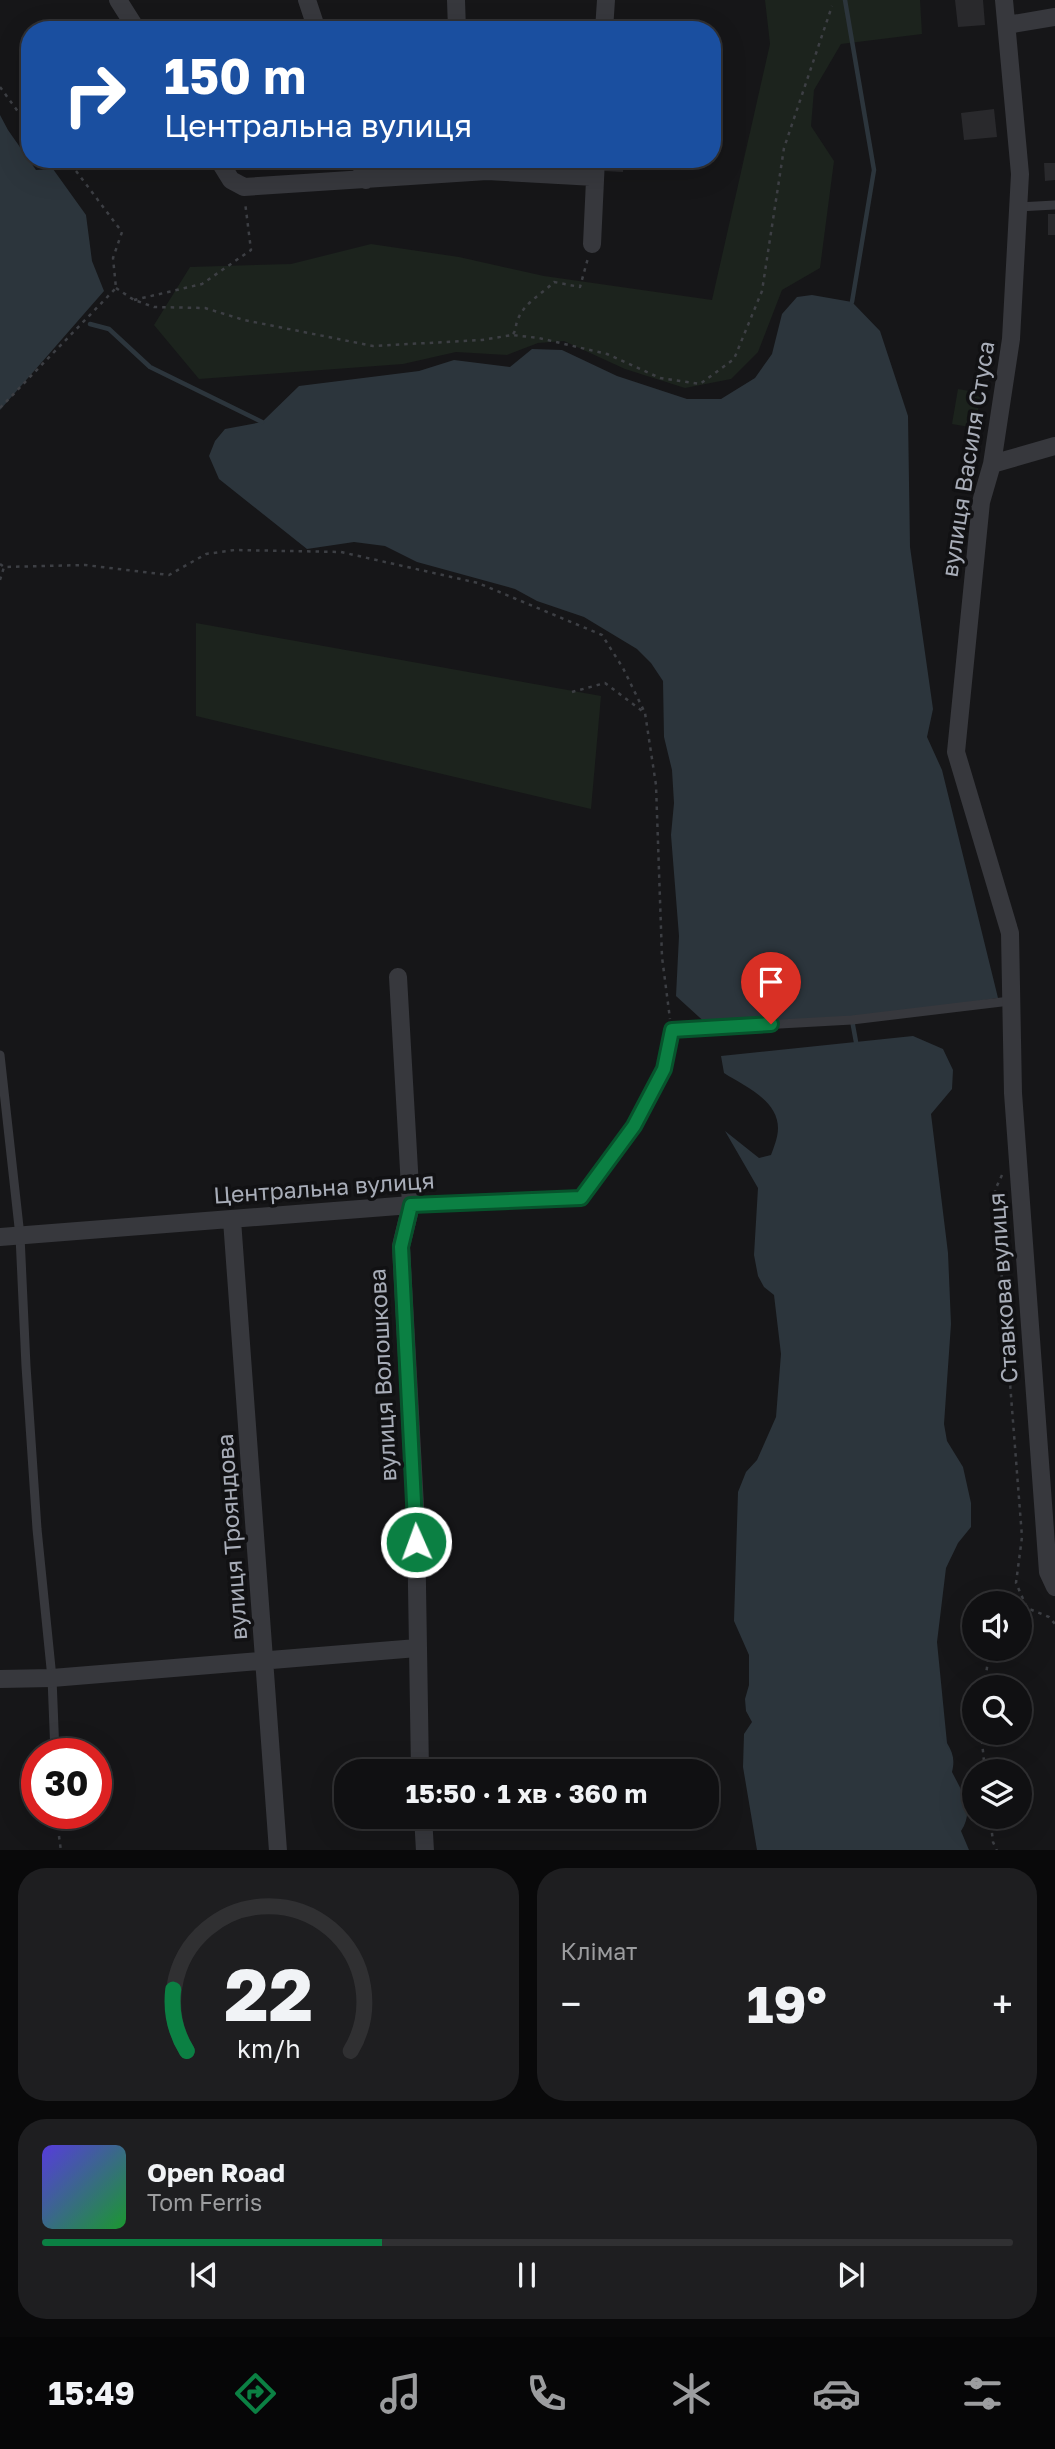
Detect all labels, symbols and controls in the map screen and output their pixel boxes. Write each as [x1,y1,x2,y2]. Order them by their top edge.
text: 150 m [164,46,306,105]
icon: right [49,49,140,140]
text: Центральна вулиця [164,106,472,144]
street label: вулиця Василя Стуса [935,339,999,579]
pin [741,952,801,1024]
icon: arrive [752,963,790,1001]
street label: Центральна вулиця [212,1165,435,1209]
street label: Ставкова вулиця [981,1192,1023,1384]
street label: вулиця Волошкова [362,1268,402,1482]
street label: вулиця Трояндова [210,1433,252,1641]
position arrow [379,1505,453,1579]
map controls [962,1591,1032,1829]
button: sound [962,1591,1032,1661]
button: search [962,1675,1032,1745]
speed limit sign: 30 [21,1738,112,1829]
button: layers [962,1759,1032,1829]
text: 15:50 · 1 хв · 360 m [406,1778,647,1809]
text: Клімат [561,1937,637,1965]
text: 22 [224,1950,313,2037]
text: 19° [747,1972,827,2034]
text: − [561,1981,581,2026]
text: + [992,1981,1013,2026]
text: km/h [236,2032,300,2063]
text: Open Road [147,2157,285,2188]
text: Tom Ferris [147,2188,262,2216]
icon: previous [185,2256,223,2294]
icon: pause [508,2256,546,2294]
icon: next [832,2256,870,2294]
icon: directions [231,2369,280,2418]
icon: music [376,2369,425,2418]
icon: phone [522,2369,571,2418]
icon: climate [667,2369,716,2418]
icon: car [812,2369,861,2418]
icon: filters [958,2369,1007,2418]
text: 15:49 [48,2374,135,2412]

